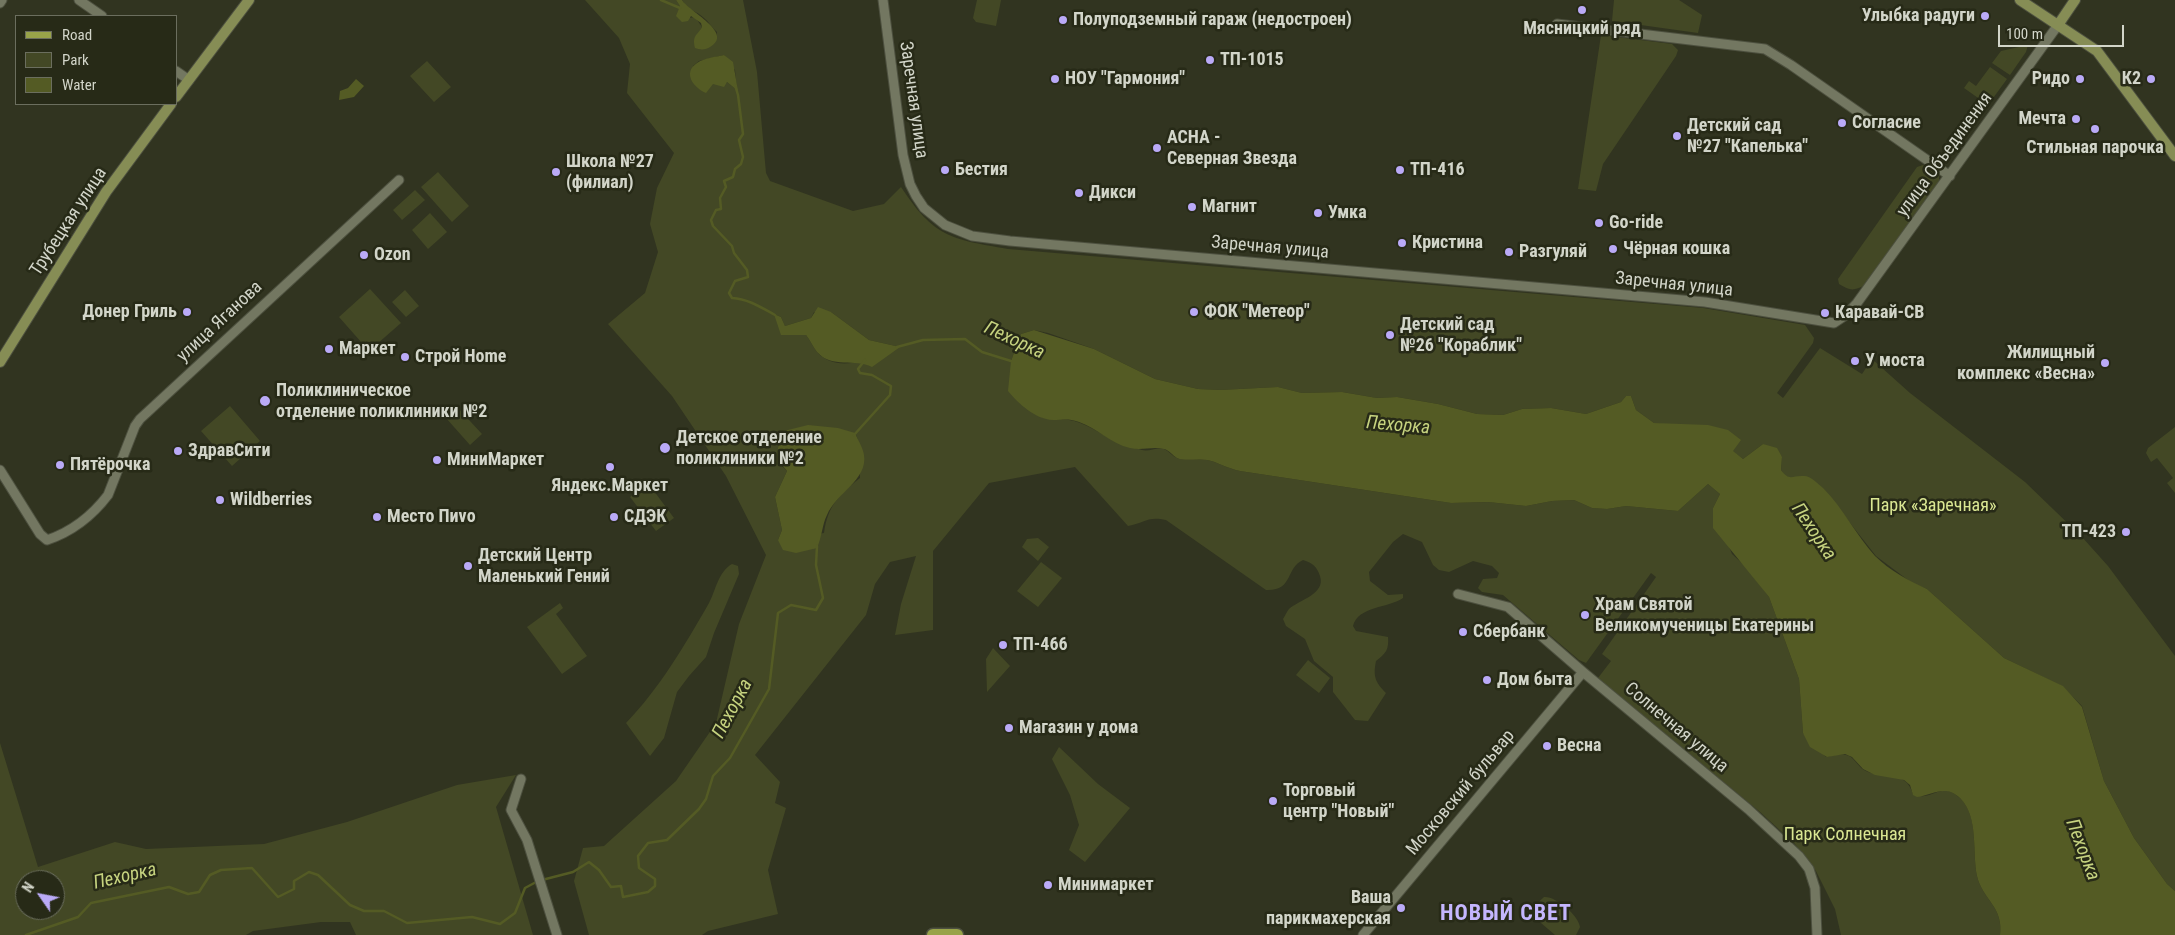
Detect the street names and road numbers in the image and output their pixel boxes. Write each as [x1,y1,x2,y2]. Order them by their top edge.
street label: Заречная улица [894,40,932,160]
street label: улица Объединения [1893,88,1997,222]
street label: Трубецкая улица [26,164,112,280]
street label: Заречная улица [1210,232,1330,264]
street label: Заречная улица [1614,268,1734,302]
street label: улица Яганова [173,277,267,367]
street label: Солнечная улица [1620,678,1732,778]
street label: Московский бульвар [1402,726,1520,860]

